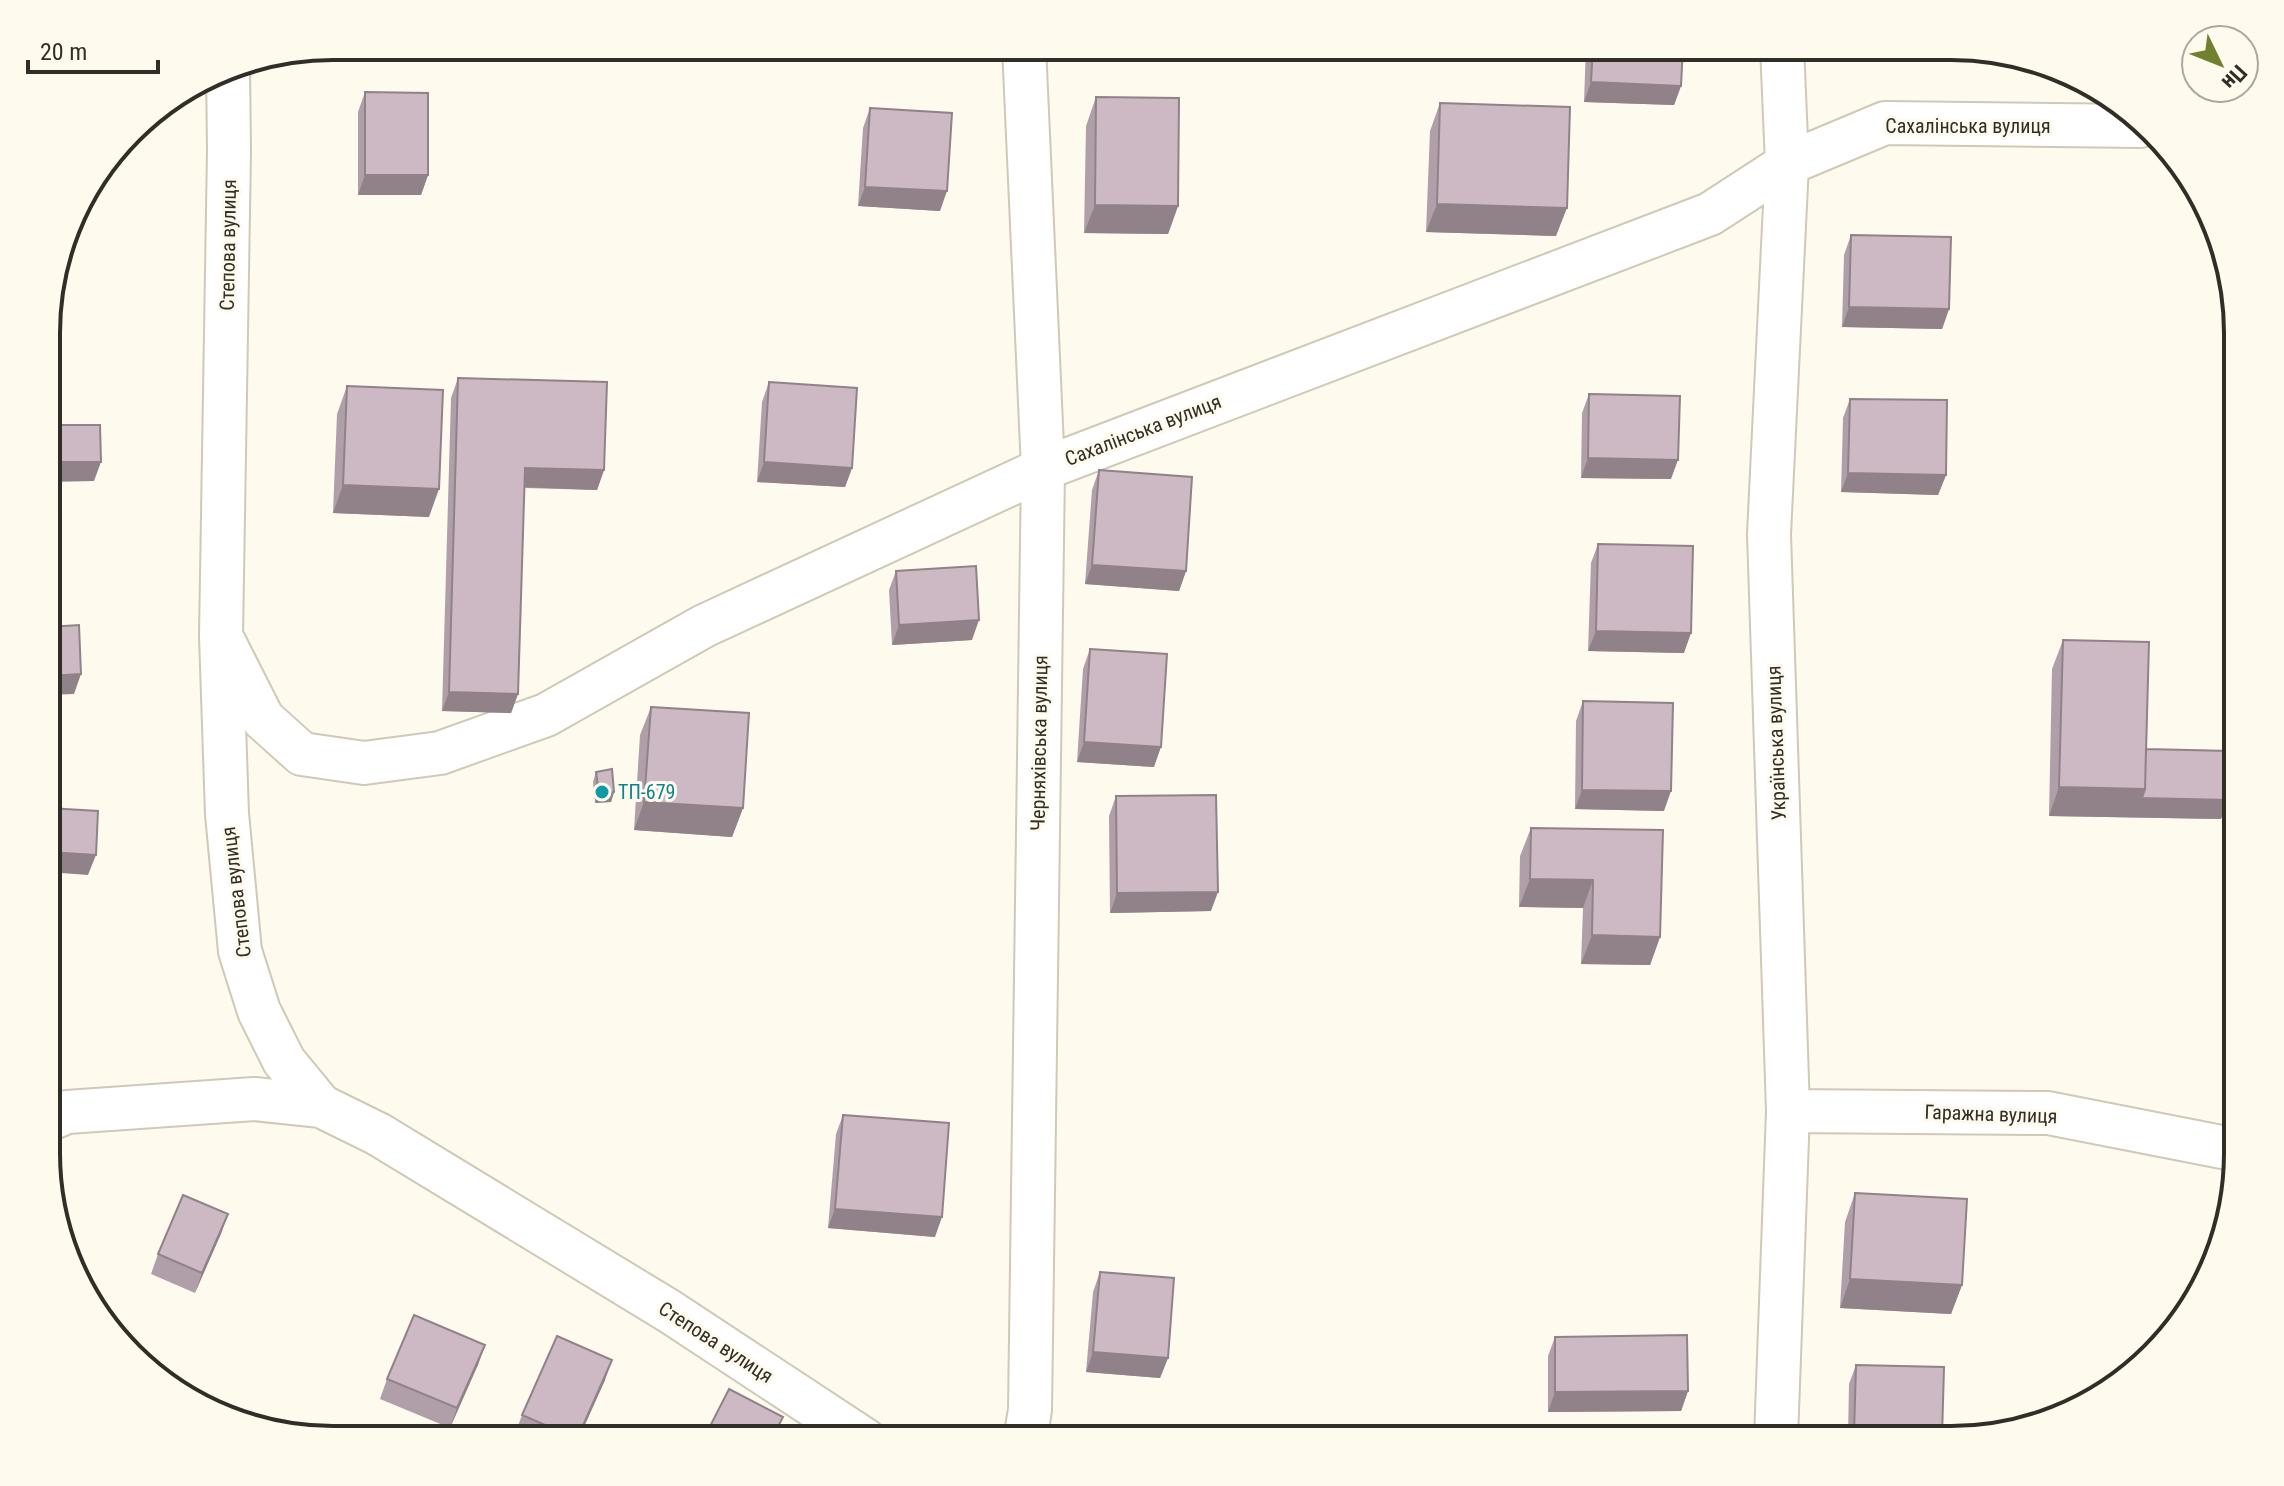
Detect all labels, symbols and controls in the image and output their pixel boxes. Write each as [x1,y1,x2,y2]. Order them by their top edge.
scale bar [28,24,158,74]
north arrow [2180,24,2260,104]
text: 20 m [40,38,87,66]
text: Пн [2217,60,2252,95]
street label: Сахалінська вулиця [1885,114,2051,138]
street label: Степова вулиця [215,179,241,311]
street label: Сахалінська вулиця [1062,389,1224,471]
street label: Черняхівська вулиця [1025,655,1053,831]
street label: Українська вулиця [1761,665,1791,821]
place label: ТП-679 [618,780,675,804]
marker: ТП-679 [593,783,611,801]
street label: Степова вулиця [216,825,256,959]
street label: Гаражна вулиця [1924,1100,2058,1128]
street label: Степова вулиця [654,1296,778,1388]

